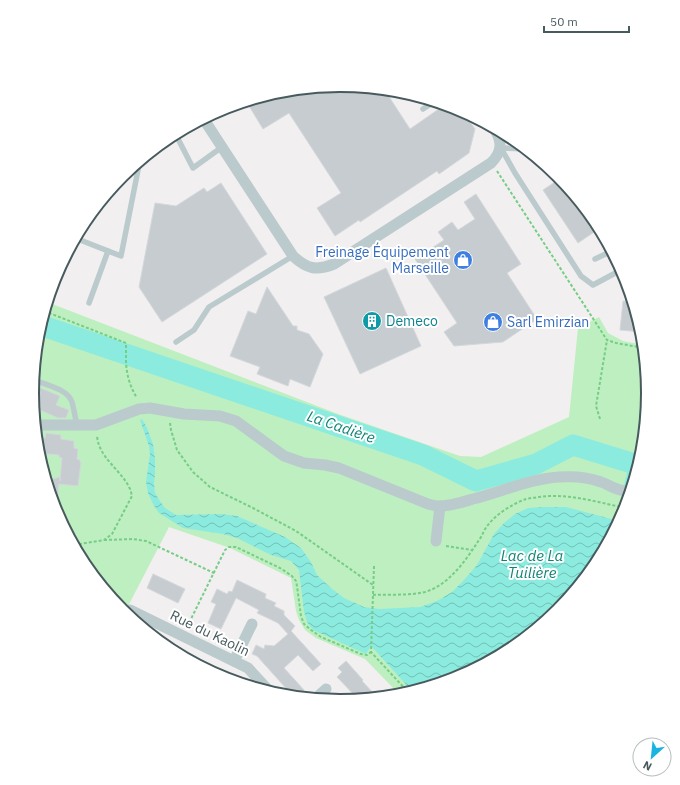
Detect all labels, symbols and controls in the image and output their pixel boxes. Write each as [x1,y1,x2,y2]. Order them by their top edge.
scale bar [544,8,629,34]
text: 50 m [550,14,578,29]
place label: Freinage Équipement Marseille [315,242,449,277]
shop icon: Freinage Équipement Marseille [452,249,474,271]
building icon: Demeco [361,310,383,332]
shop icon: Sarl Emirzian [482,311,504,333]
place label: Demeco [386,312,438,330]
place label: Sarl Emirzian [507,313,589,331]
water label: La Cadière [305,406,378,447]
water label: Lac de La Tuilière [501,546,563,582]
street label: Rue du Kaolin [167,606,253,660]
north arrow [632,737,672,777]
text: N [641,758,654,774]

